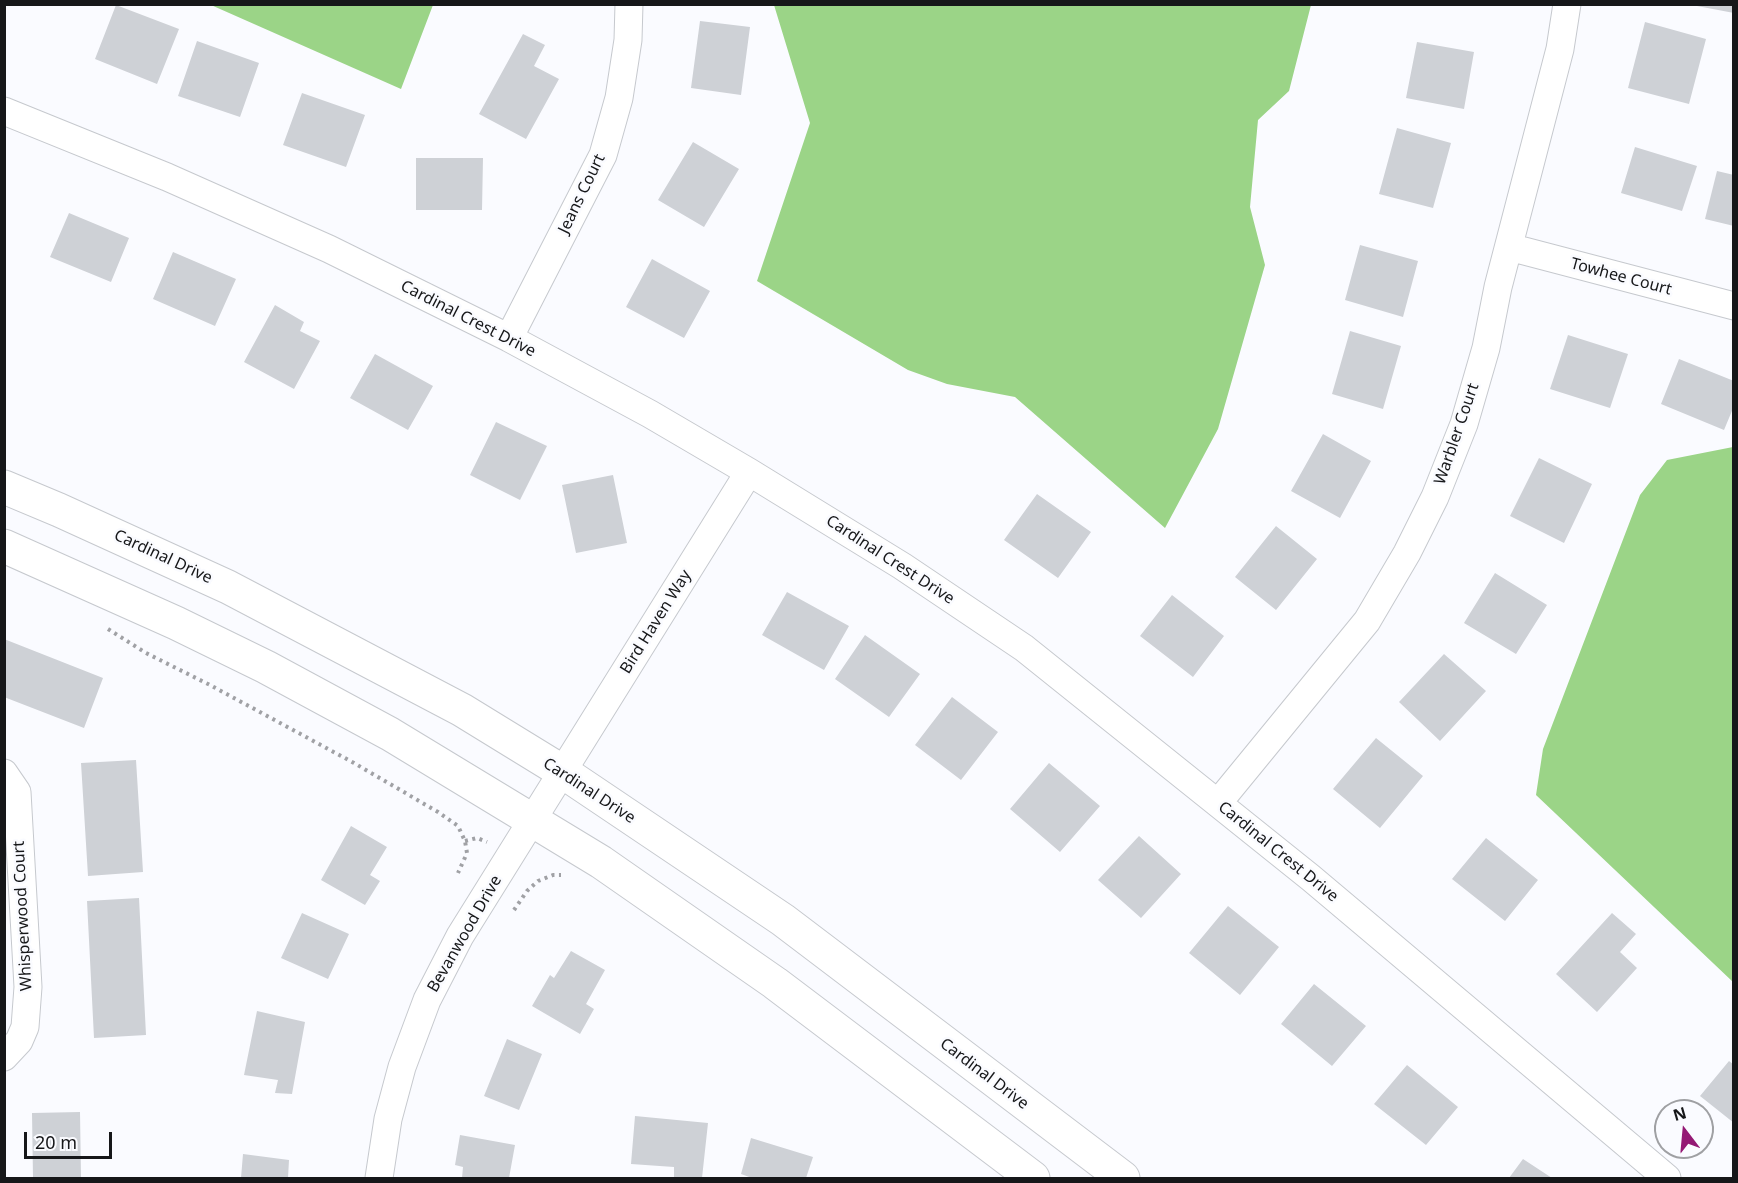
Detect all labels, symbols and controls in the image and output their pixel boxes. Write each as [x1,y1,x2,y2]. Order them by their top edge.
street label: Jeans Court [554,151,610,237]
street label: Towhee Court [1568,254,1674,300]
street label: Cardinal Crest Drive [397,277,539,361]
street label: Warbler Court [1431,381,1483,487]
street label: Cardinal Crest Drive [822,511,958,609]
street label: Cardinal Drive [111,526,215,588]
street label: Bird Haven Way [616,567,696,677]
street label: Cardinal Drive [539,754,639,828]
street label: Cardinal Crest Drive [1214,798,1342,906]
street label: Whisperwood Court [9,841,37,991]
street label: Bevanwood Drive [424,872,506,996]
street label: Cardinal Drive [936,1034,1032,1114]
north arrow [1654,1099,1714,1159]
text: N [1670,1101,1689,1126]
scale bar [27,1120,116,1158]
text: 20 m [35,1130,77,1154]

